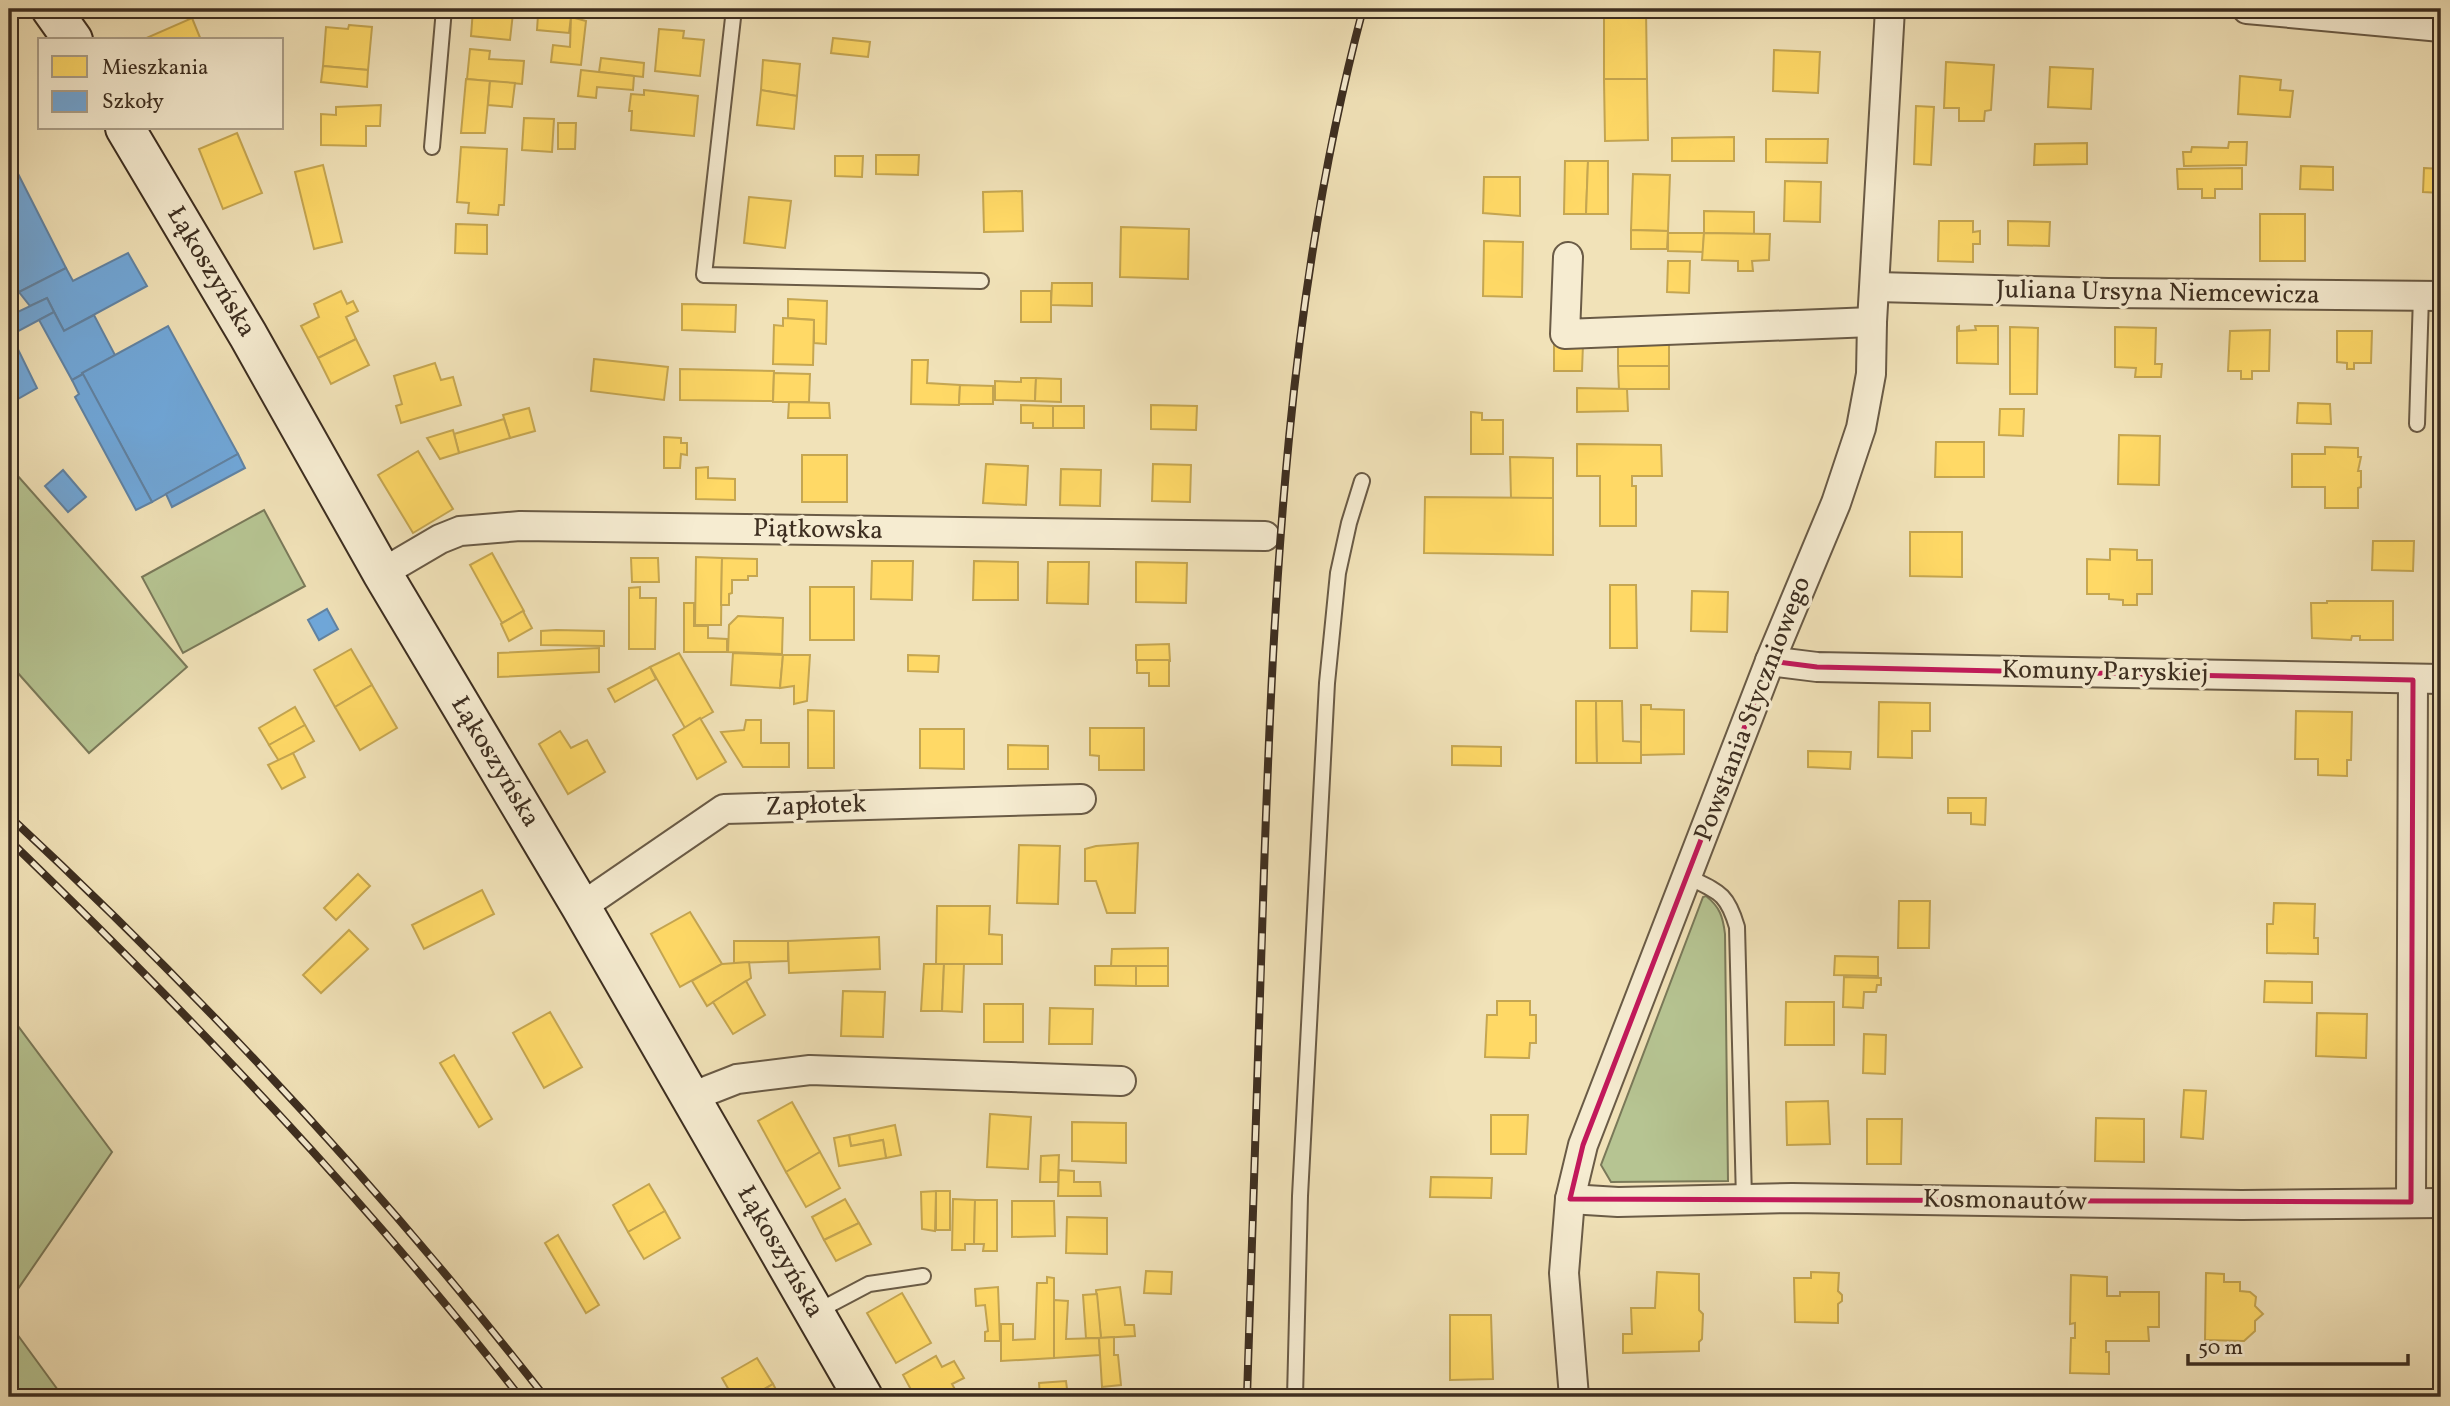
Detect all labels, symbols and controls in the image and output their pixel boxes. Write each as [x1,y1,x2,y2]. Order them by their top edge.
legend [38,38,284,130]
text: Mieszkania [102,54,209,83]
text: Szkoły [102,88,164,117]
street label: Łąkoszyńska [158,200,264,344]
street label: Juliana Ursyna Niemcewicza [1996,272,2320,314]
street label: Piątkowska [753,511,883,549]
street label: Powstania Styczniowego [1686,571,1820,847]
street label: Komuny Paryskiej [2001,652,2209,692]
street label: Łąkoszyńska [442,690,548,834]
street label: Zapłotek [765,786,867,826]
street label: Łąkoszyńska [728,1179,832,1325]
street label: Kosmonautów [1923,1182,2087,1220]
scale bar [2188,1322,2408,1366]
text: 50 m [2198,1334,2243,1363]

